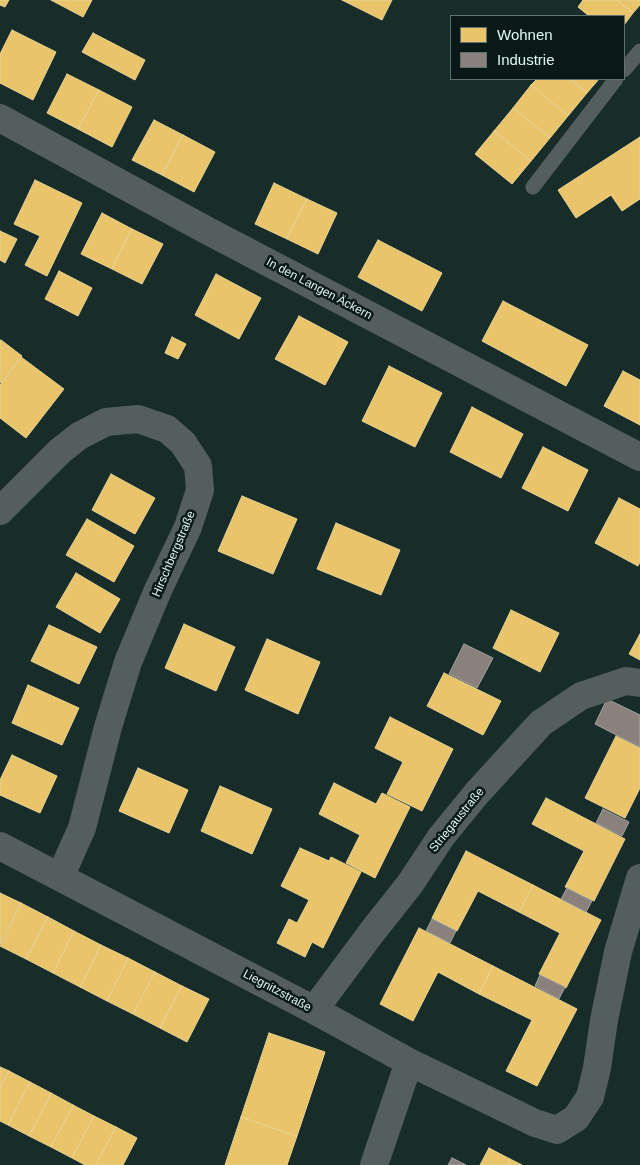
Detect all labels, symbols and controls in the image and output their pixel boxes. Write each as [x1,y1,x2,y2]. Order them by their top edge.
legend [450,15,625,80]
text: Wohnen [497,26,553,43]
text: Industrie [497,51,555,68]
street label: In den Langen Äckern [264,255,374,323]
street label: Hirschbergstraße [149,509,199,599]
street label: Striegaustraße [427,785,487,855]
street label: Liegnitzstraße [240,967,314,1015]

